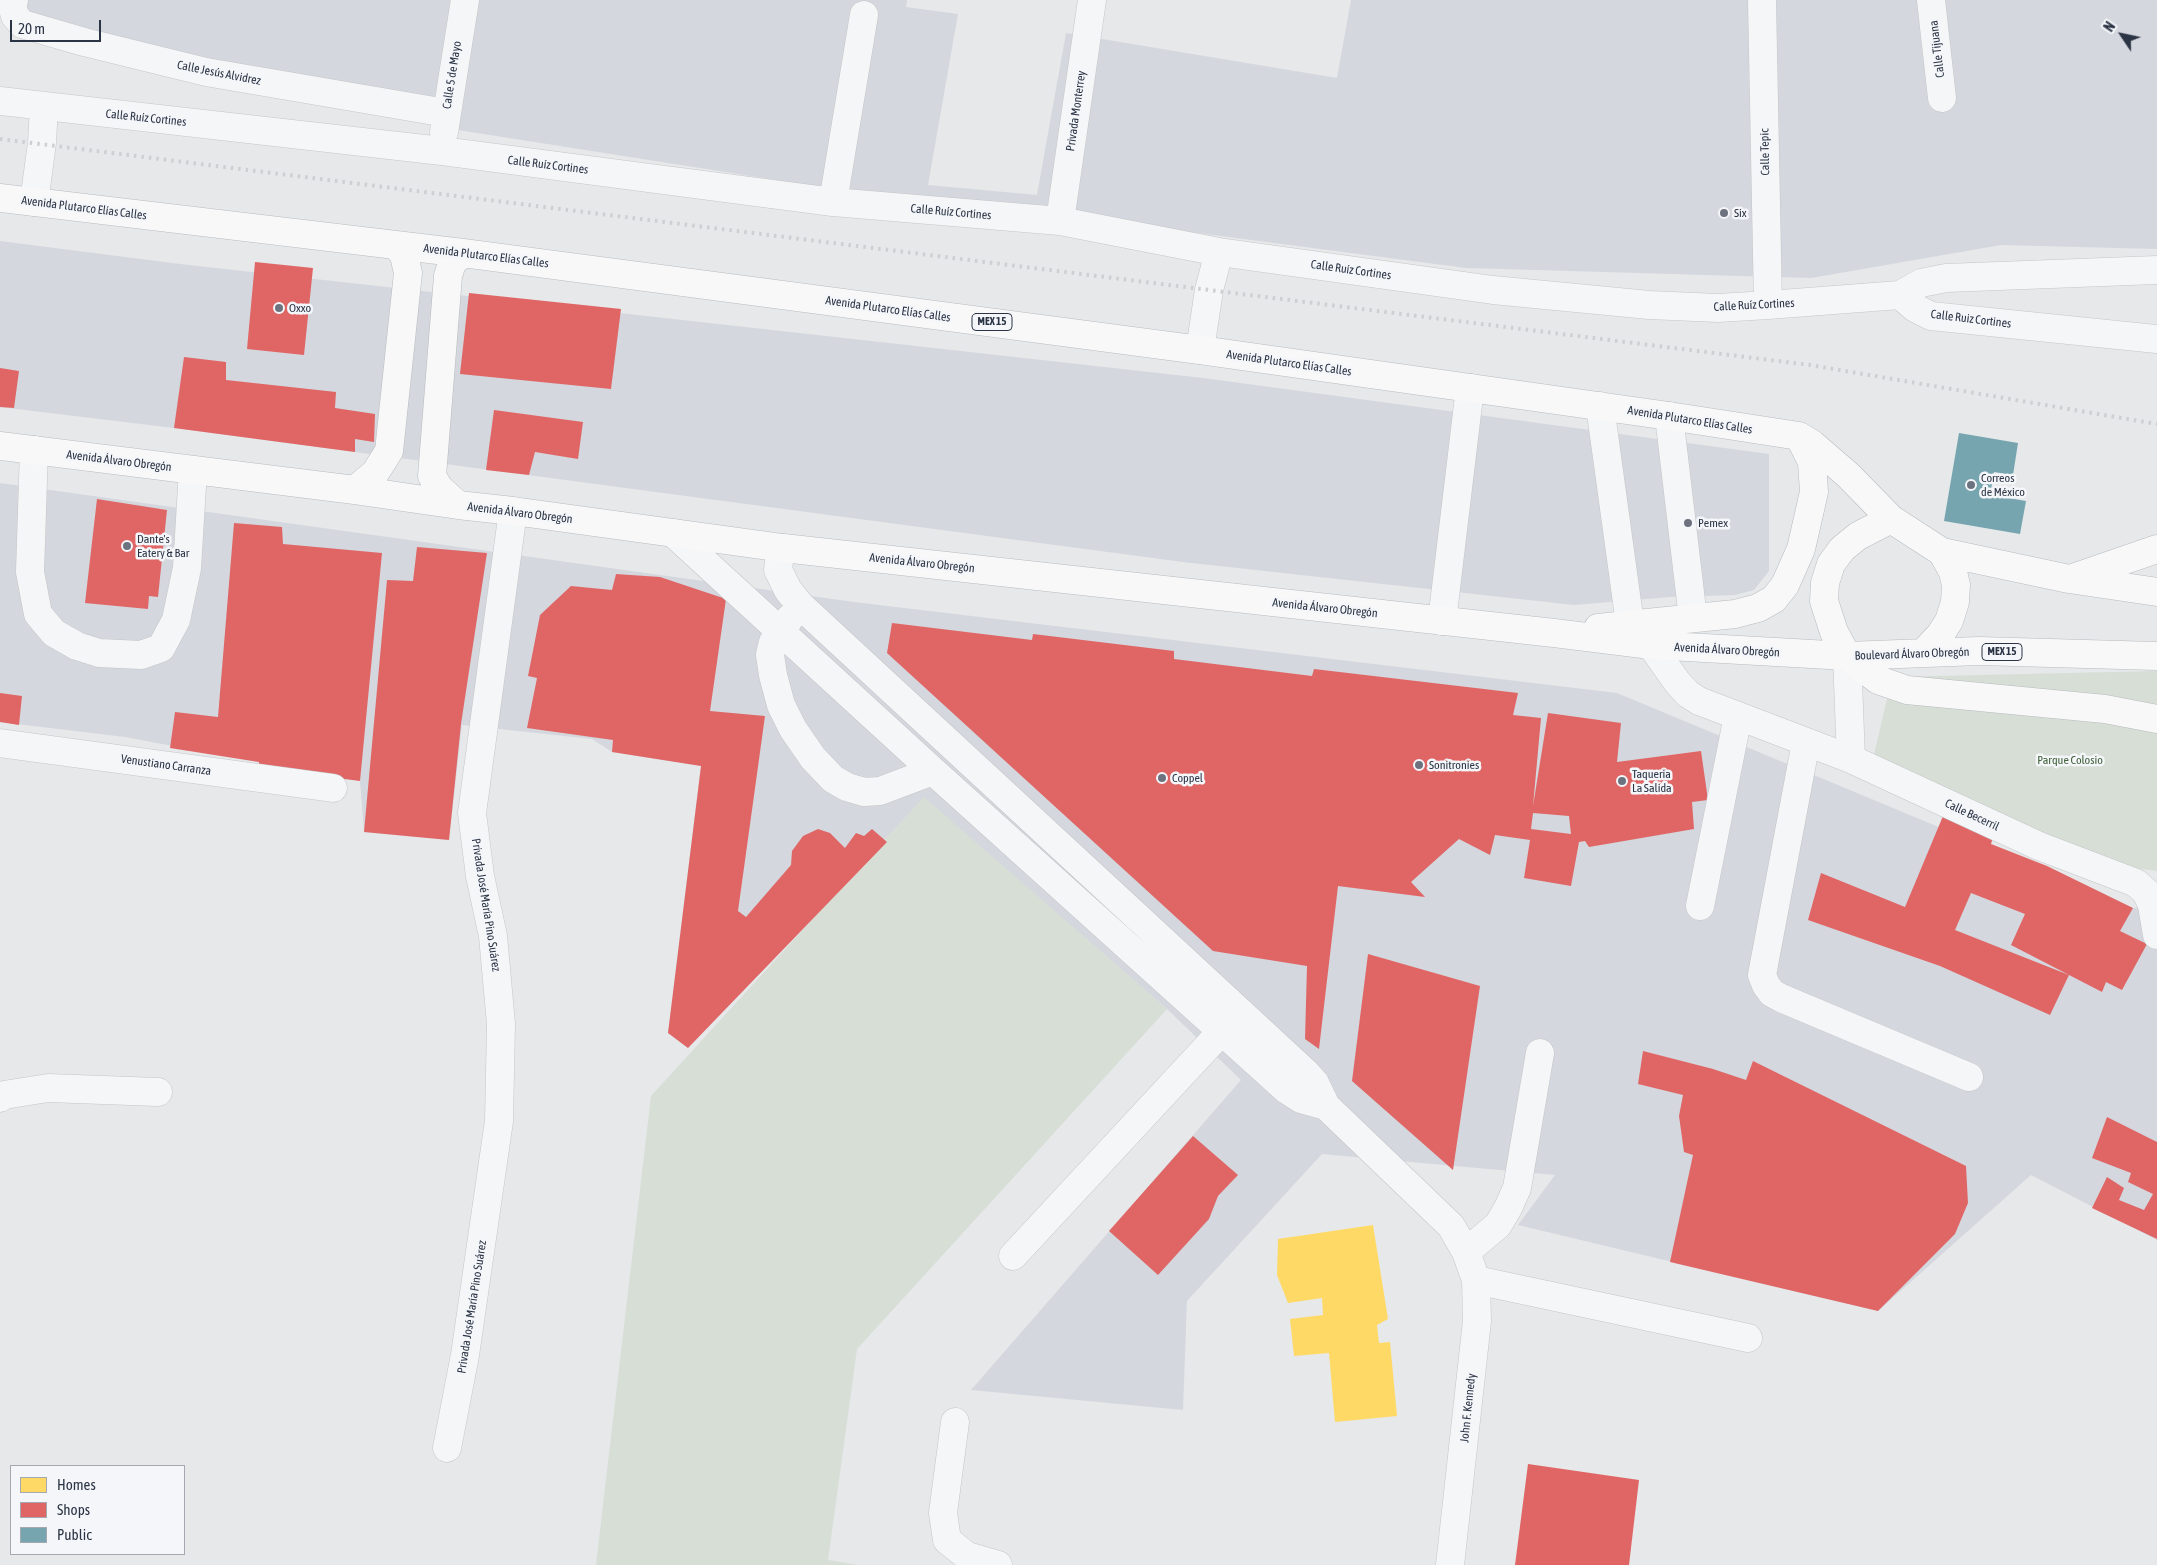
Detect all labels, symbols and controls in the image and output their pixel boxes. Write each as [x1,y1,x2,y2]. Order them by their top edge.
scale bar [12,10,104,42]
north arrow [2097,10,2147,60]
text: N [2101,19,2119,35]
text: 20 m [18,20,45,37]
street label: Calle Tijuana [1926,20,1948,78]
street label: Calle 5 de Mayo [440,40,464,110]
street label: Calle Jesús Alvidrez [176,58,262,88]
street label: Privada Monterrey [1063,70,1089,152]
street label: Calle Ruíz Cortines [105,107,187,129]
street label: Calle Tepic [1757,128,1773,176]
street label: Calle Ruíz Cortines [507,153,589,177]
street label: Avenida Plutarco Elías Calles [20,193,148,223]
street label: Calle Ruíz Cortines [910,201,992,223]
place label: Six [1734,206,1747,220]
marker: Six [1718,207,1730,219]
street label: Avenida Plutarco Elías Calles [422,241,550,271]
street label: Calle Ruíz Cortines [1310,257,1392,283]
street label: Avenida Plutarco Elías Calles [825,293,951,325]
street label: Calle Ruíz Cortines [1713,296,1795,314]
place label: Oxxo [289,301,311,315]
marker: Oxxo [273,302,285,314]
street label: Calle Ruiz Cortines [1930,307,2012,331]
road number: MEX 15 [972,314,1012,331]
street label: Avenida Plutarco Elías Calles [1226,347,1352,379]
street label: Avenida Plutarco Elías Calles [1627,403,1753,437]
street label: Avenida Álvaro Obregón [66,447,172,475]
place label: Correos de México [1981,471,2025,499]
marker: Correos de México [1965,479,1977,491]
street label: Avenida Álvaro Obregón [467,499,573,527]
place label: Pemex [1698,516,1728,530]
marker: Pemex [1682,517,1694,529]
place label: Dante's Eatery & Bar [137,532,189,560]
marker: Dante's Eatery & Bar [121,540,133,552]
street label: Avenida Álvaro Obregón [869,550,975,576]
street label: Avenida Álvaro Obregón [1272,595,1378,621]
street label: Avenida Álvaro Obregón [1674,640,1780,660]
road number: MEX 15 [1982,644,2022,660]
street label: Boulevard Álvaro Obregón [1854,645,1970,663]
street label: Venustiano Carranza [120,752,212,778]
park label: Parque Colosio [2037,753,2103,767]
place label: Sonitronies [1429,758,1479,772]
marker: Sonitronies [1413,759,1425,771]
place label: Taqueria La Salida [1632,767,1672,795]
place label: Coppel [1172,771,1203,785]
marker: Coppel [1156,772,1168,784]
marker: Taqueria La Salida [1616,775,1628,787]
street label: Calle Becerril [1943,796,2001,834]
street label: Privada José María Pino Suárez [468,837,504,973]
street label: Privada José María Pino Suárez [454,1239,490,1375]
street label: John F. Kennedy [1457,1373,1479,1443]
legend [10,1465,185,1555]
text: Homes [57,1476,96,1493]
text: Shops [57,1501,90,1518]
text: Public [57,1526,92,1543]

